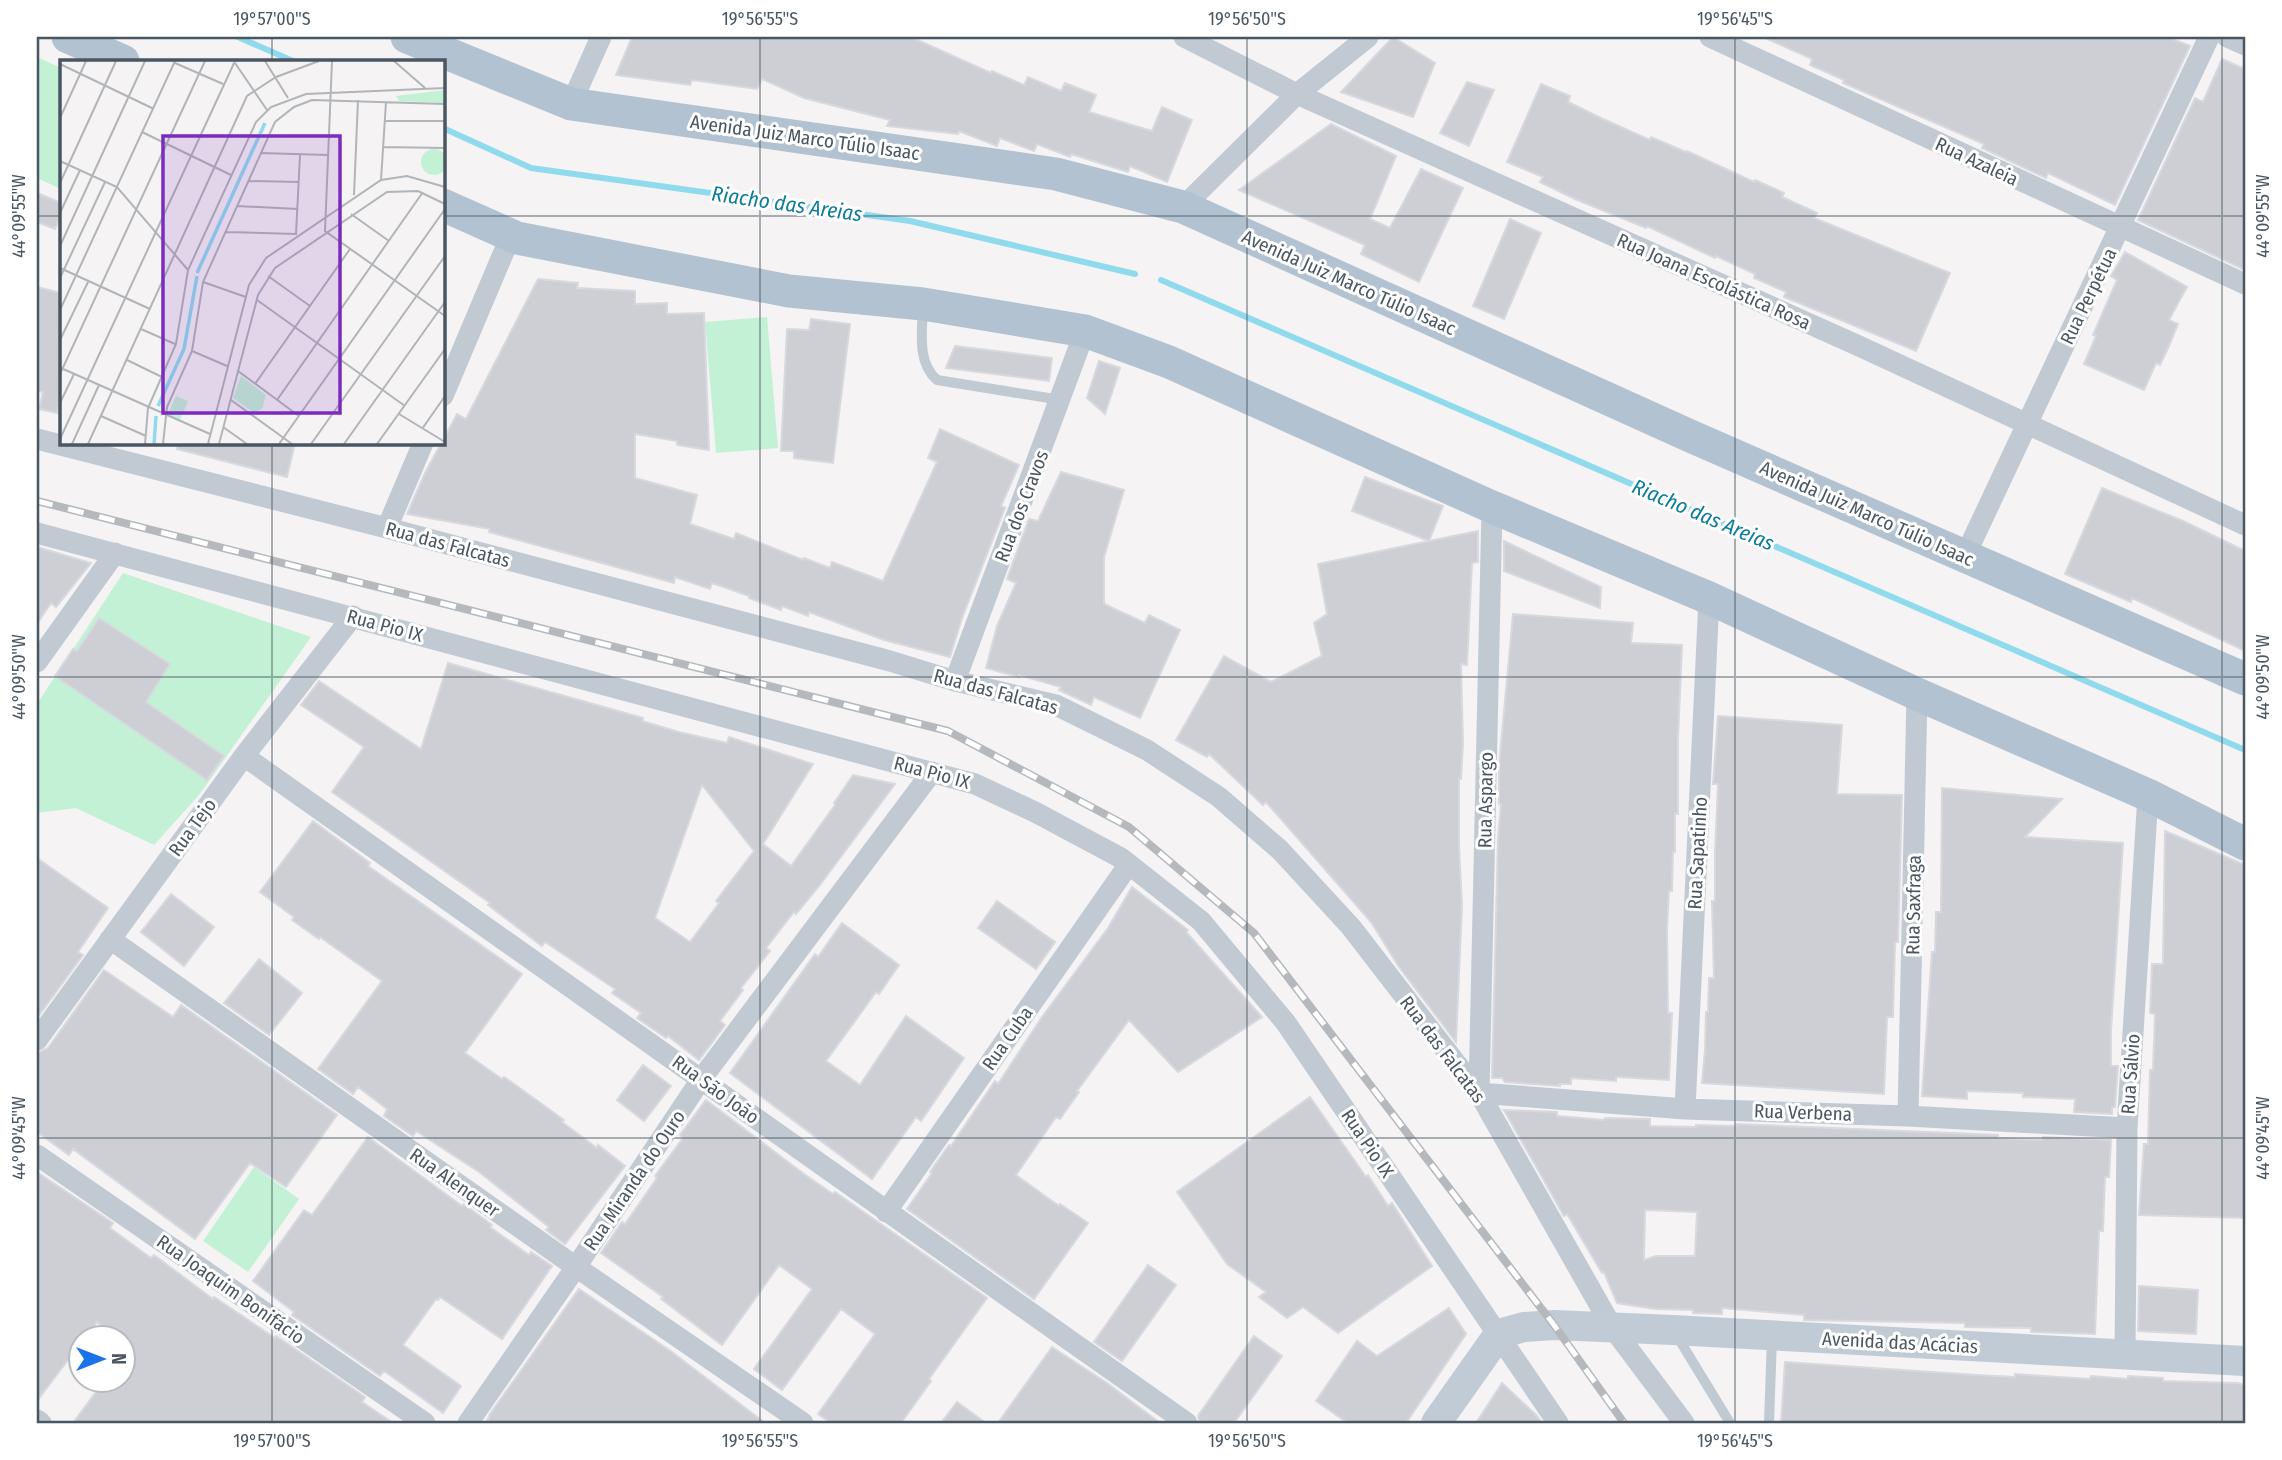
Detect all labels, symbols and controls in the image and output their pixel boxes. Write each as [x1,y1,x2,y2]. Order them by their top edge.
text: 19°57'00"S [233,8,311,30]
text: 19°56'55"S [722,8,798,30]
text: 19°56'50"S [1208,8,1286,30]
text: 19°56'45"S [1697,8,1773,30]
inset map [60,60,444,444]
street label: Avenida Juiz Marco Túlio Isaac [689,110,921,165]
street label: Rua Azaleia [1932,132,2022,191]
text: 44°09'55"W [8,174,30,258]
text: 44°09'55"W [2252,174,2274,258]
water label: Riacho das Areias [710,181,864,227]
street label: Avenida Juiz Marco Túlio Isaac [1238,225,1459,340]
street label: Rua Joana Escolástica Rosa [1614,228,1814,334]
street label: Rua Perpétua [2055,244,2122,348]
street label: Rua dos Cravos [990,447,1053,565]
street label: Avenida Juiz Marco Túlio Isaac [1756,456,1977,571]
water label: Riacho das Areias [1628,473,1778,557]
street label: Rua das Falcatas [383,517,513,572]
street label: Rua Pio IX [344,604,426,647]
text: 44°09'50"W [8,634,30,720]
text: 44°09'50"W [2252,634,2274,720]
street label: Rua das Falcatas [931,664,1061,719]
street label: Rua Pio IX [891,751,973,794]
street label: Rua Aspargo [1473,752,1498,848]
street label: Rua Tejo [164,794,221,861]
street label: Rua Sapatinho [1683,796,1712,910]
street label: Rua Saxfraga [1901,855,1926,955]
street label: Rua das Falcatas [1395,991,1490,1107]
street label: Rua Cuba [977,1002,1038,1075]
street label: Rua Sálvio [2116,1033,2145,1115]
street label: Rua São João [668,1050,764,1129]
text: 44°09'45"W [8,1096,30,1180]
text: 44°09'45"W [2252,1096,2274,1180]
street label: Rua Verbena [1754,1099,1852,1126]
street label: Rua Pio IX [1336,1105,1399,1182]
street label: Rua Miranda do Ouro [579,1106,690,1255]
street label: Rua Alenquer [405,1143,504,1222]
street label: Rua Joaquim Bonifácio [152,1230,309,1349]
north arrow [66,1324,136,1394]
street label: Avenida das Acácias [1822,1327,1978,1358]
text: N [107,1353,130,1365]
text: 19°57'00"S [233,1430,311,1452]
text: 19°56'55"S [722,1430,798,1452]
text: 19°56'50"S [1208,1430,1286,1452]
text: 19°56'45"S [1697,1430,1773,1452]

